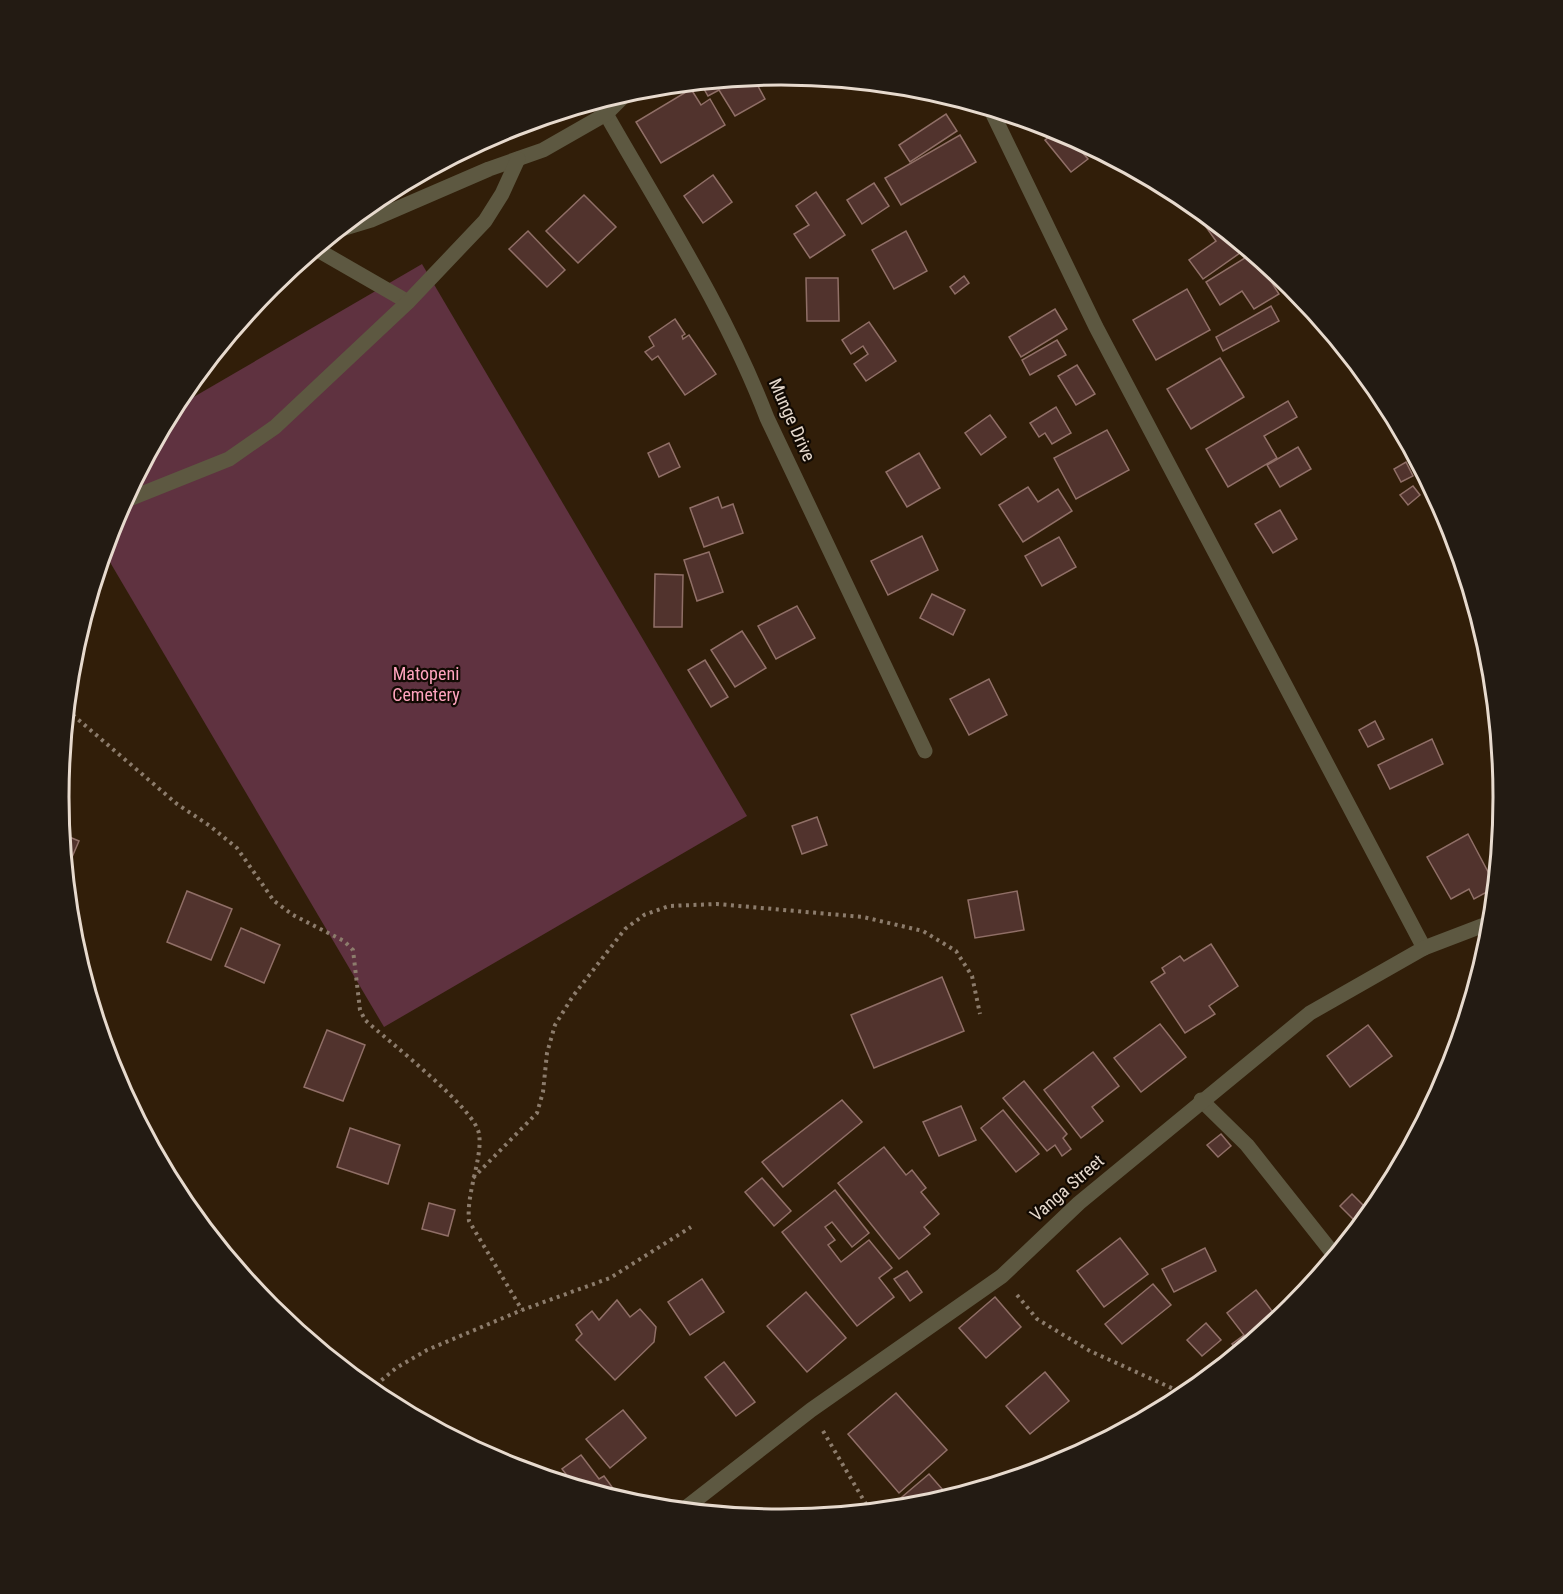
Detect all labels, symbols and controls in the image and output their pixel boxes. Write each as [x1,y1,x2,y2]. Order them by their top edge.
street label: Munge Drive [765,375,820,464]
park label: Matopeni Cemetery [392,663,460,705]
street label: Vanga Street [1026,1150,1108,1225]

